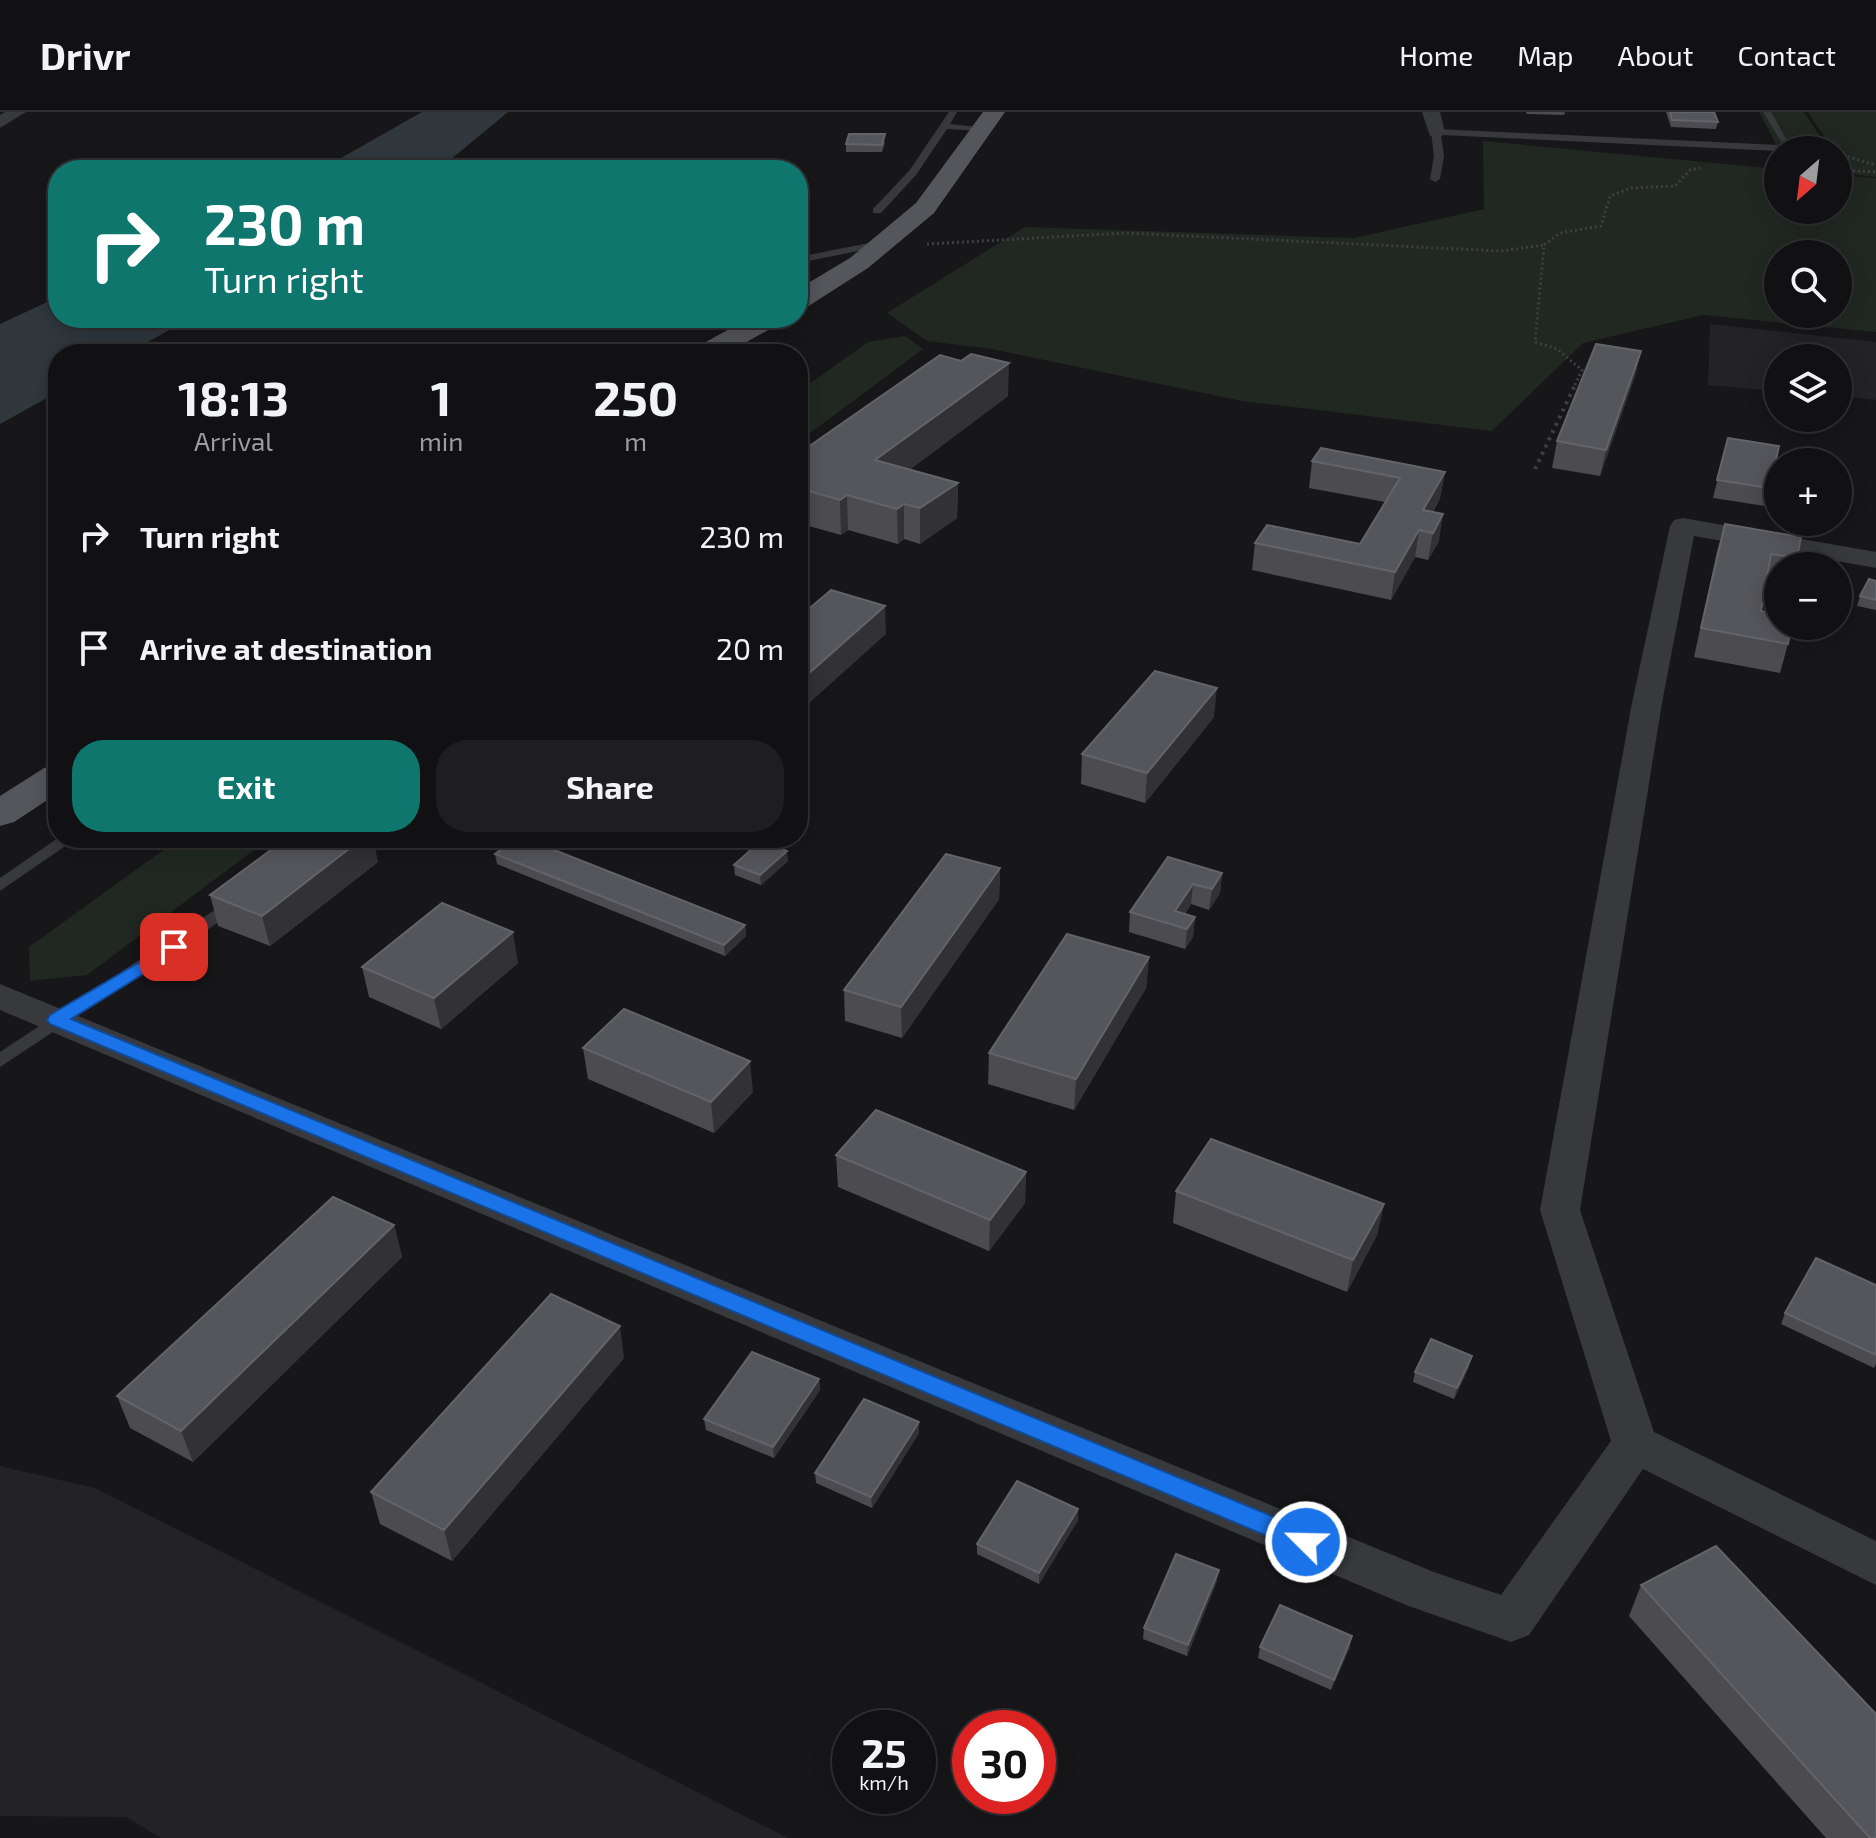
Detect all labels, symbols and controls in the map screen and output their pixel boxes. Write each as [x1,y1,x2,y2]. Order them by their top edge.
text: Drivr [40,32,130,78]
text: Home [1399,38,1473,72]
text: Map [1517,38,1574,72]
text: About [1618,38,1693,72]
text: Contact [1737,38,1836,72]
north arrow [1764,136,1852,224]
map controls [1764,136,1852,640]
text: 230 m [204,189,365,256]
icon: right [72,192,176,296]
button: search [1764,240,1852,328]
text: Turn right [204,257,364,300]
button: layers [1764,344,1852,432]
text: 18:13 [178,368,289,426]
text: 1 [431,368,451,426]
text: 250 [593,368,678,426]
text: Arrival [194,425,273,456]
text: min [419,425,463,456]
text: m [624,425,647,456]
button: + [1764,448,1852,536]
icon: right [72,514,116,558]
text: Turn right [140,518,280,554]
text: 230 m [699,518,784,554]
button: − [1764,552,1852,640]
icon: arrive [72,626,116,670]
text: Arrive at destination [140,630,432,666]
text: 20 m [716,630,784,666]
button: Exit [72,740,420,832]
button: Share [436,740,784,832]
pin [140,913,208,981]
icon: arrive [152,925,196,969]
position arrow [1264,1500,1348,1584]
speed limit sign: 30 [952,1710,1056,1814]
text: 25 [861,1728,907,1776]
text: km/h [859,1770,909,1794]

